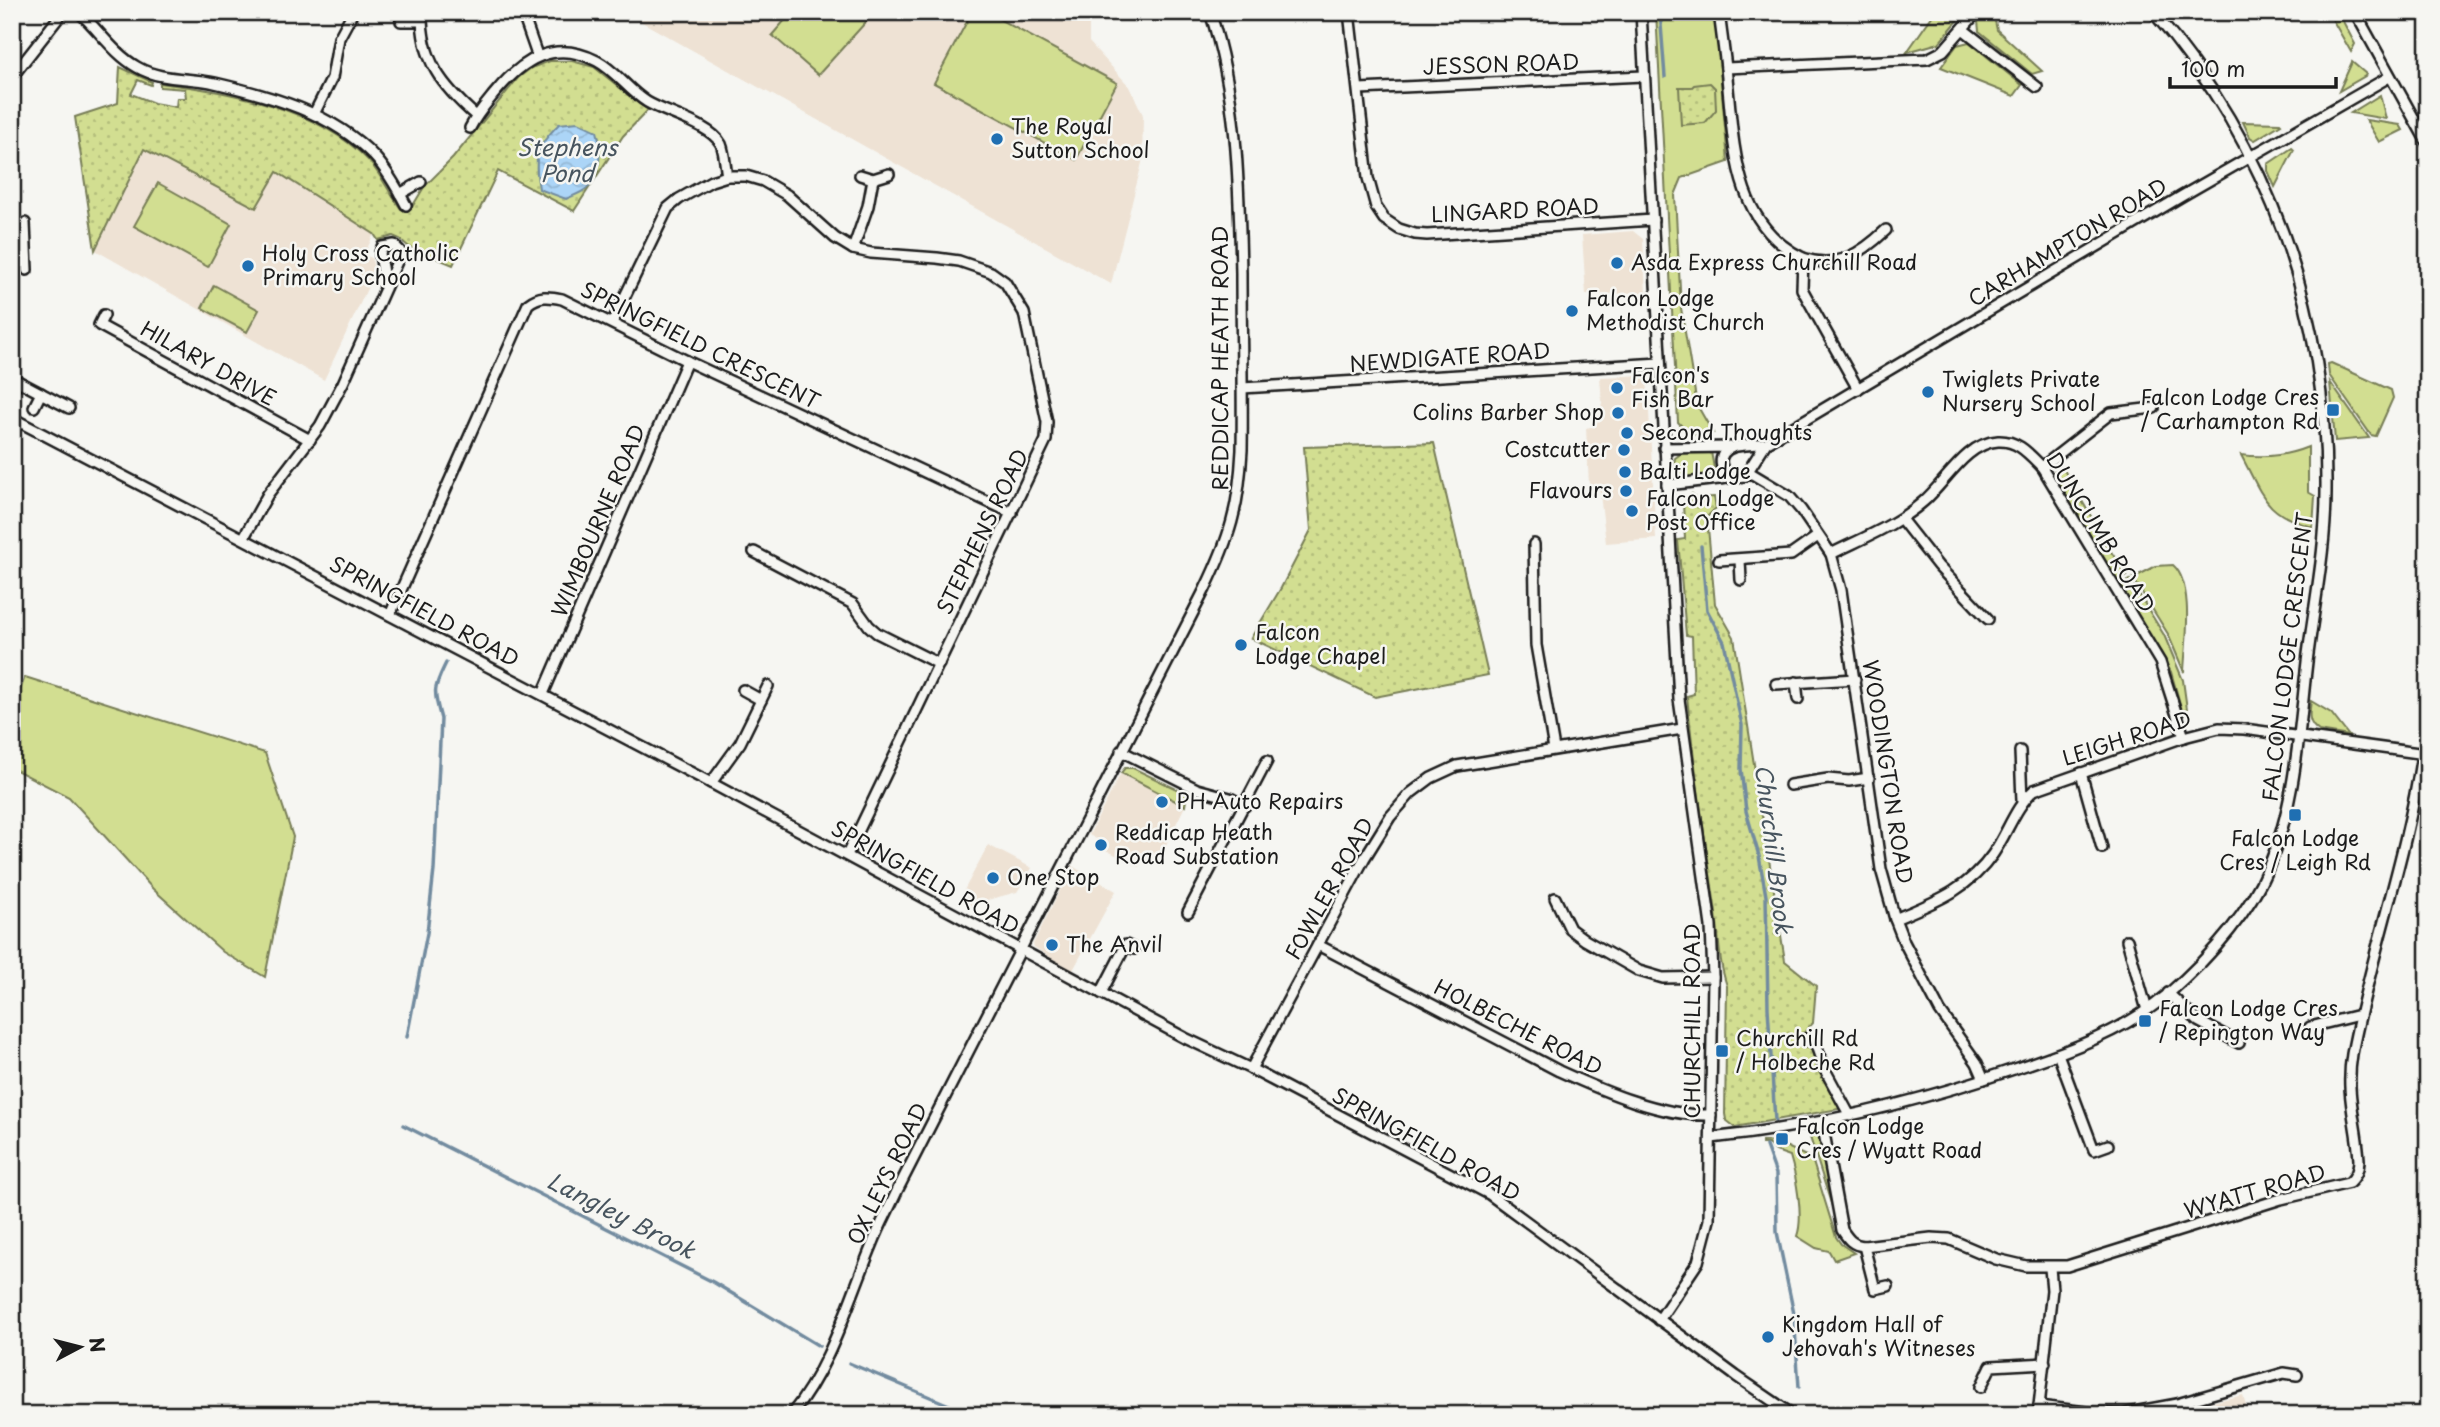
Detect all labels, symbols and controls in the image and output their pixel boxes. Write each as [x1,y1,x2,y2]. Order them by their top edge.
street label: JESSON ROAD [1422,44,1580,82]
scale bar [2170,46,2337,90]
text: 100 m [2181,52,2245,84]
place label: The Royal Sutton School [1011,109,1150,165]
water label: Stephens Pond [517,129,620,190]
marker: The Royal Sutton School [989,131,1005,147]
street label: CARHAMPTON ROAD [1961,169,2173,314]
street label: LINGARD ROAD [1430,189,1600,229]
street label: REDDICAP HEATH ROAD [1203,226,1235,490]
place label: Holy Cross Catholic Primary School [262,236,459,292]
place label: Asda Express Churchill Road [1631,245,1917,277]
marker: Asda Express Churchill Road [1609,255,1625,271]
marker: Holy Cross Catholic Primary School [240,258,256,274]
street label: SPRINGFIELD CRESCENT [576,272,827,416]
place label: Falcon Lodge Methodist Church [1586,281,1765,337]
marker: Falcon Lodge Methodist Church [1564,303,1580,319]
street label: HILARY DRIVE [135,312,283,413]
street label: NEWDIGATE ROAD [1349,333,1551,379]
place label: Falcon's Fish Bar [1631,358,1714,414]
place label: Twiglets Private Nursery School [1942,362,2100,418]
marker: Falcon's Fish Bar [1609,380,1625,396]
place label: Falcon Lodge Cres / Carhampton Rd [2140,380,2319,436]
marker: Twiglets Private Nursery School [1920,384,1936,400]
place label: Colins Barber Shop [1412,395,1604,427]
marker: Falcon Lodge Cres / Carhampton Rd [2325,402,2341,418]
marker: Colins Barber Shop [1610,405,1626,421]
place label: Second Thoughts [1641,415,1812,447]
street label: WIMBOURNE ROAD [542,419,652,622]
marker: Second Thoughts [1619,425,1635,441]
place label: Costcutter [1504,432,1610,464]
marker: Costcutter [1616,442,1632,458]
street label: STEPHENS ROAD [927,443,1035,619]
street label: DUNCUMB ROAD [2039,445,2164,618]
place label: Balti Lodge [1639,454,1751,486]
marker: Balti Lodge [1617,464,1633,480]
place label: Flavours [1529,473,1612,505]
place label: Falcon Lodge Post Office [1646,481,1774,537]
marker: Flavours [1618,483,1634,499]
marker: Falcon Lodge Post Office [1624,503,1640,519]
street label: FALCON LODGE CRESCENT [2252,510,2320,803]
street label: SPRINGFIELD ROAD [324,547,526,674]
place label: Falcon Lodge Chapel [1255,615,1386,671]
marker: Falcon Lodge Chapel [1233,637,1249,653]
street label: WOODINGTON ROAD [1855,657,1922,886]
street label: LEIGH ROAD [2058,701,2195,773]
water label: Churchill Brook [1747,762,1802,936]
place label: PH Auto Repairs [1176,784,1343,816]
marker: PH Auto Repairs [1154,794,1170,810]
marker: Falcon Lodge Cres / Leigh Rd [2287,807,2303,823]
street label: SPRINGFIELD ROAD [826,811,1026,941]
street label: FOWLER ROAD [1276,811,1381,965]
place label: Reddicap Heath Road Substation [1115,815,1279,871]
place label: Falcon Lodge Cres / Leigh Rd [2219,821,2371,877]
marker: Reddicap Heath Road Substation [1093,837,1109,853]
place label: One Stop [1007,860,1099,892]
marker: One Stop [985,870,1001,886]
street label: CHURCHILL ROAD [1675,923,1707,1119]
place label: The Anvil [1066,927,1163,959]
marker: The Anvil [1044,937,1060,953]
street label: HOLBECHE ROAD [1429,970,1609,1083]
place label: Falcon Lodge Cres / Repington Way [2159,991,2338,1047]
marker: Falcon Lodge Cres / Repington Way [2137,1013,2153,1029]
place label: Churchill Rd / Holbeche Rd [1736,1021,1875,1077]
marker: Churchill Rd / Holbeche Rd [1714,1043,1730,1059]
street label: SPRINGFIELD ROAD [1327,1078,1527,1208]
street label: OX LEYS ROAD [838,1097,934,1250]
place label: Falcon Lodge Cres / Wyatt Road [1796,1109,1982,1165]
marker: Falcon Lodge Cres / Wyatt Road [1774,1131,1790,1147]
street label: WYATT ROAD [2180,1155,2329,1226]
water label: Langley Brook [542,1162,702,1267]
place label: Kingdom Hall of Jehovah's Witneses [1782,1307,1975,1363]
north arrow [46,1312,116,1382]
marker: Kingdom Hall of Jehovah's Witneses [1760,1329,1776,1345]
text: N [83,1336,113,1354]

